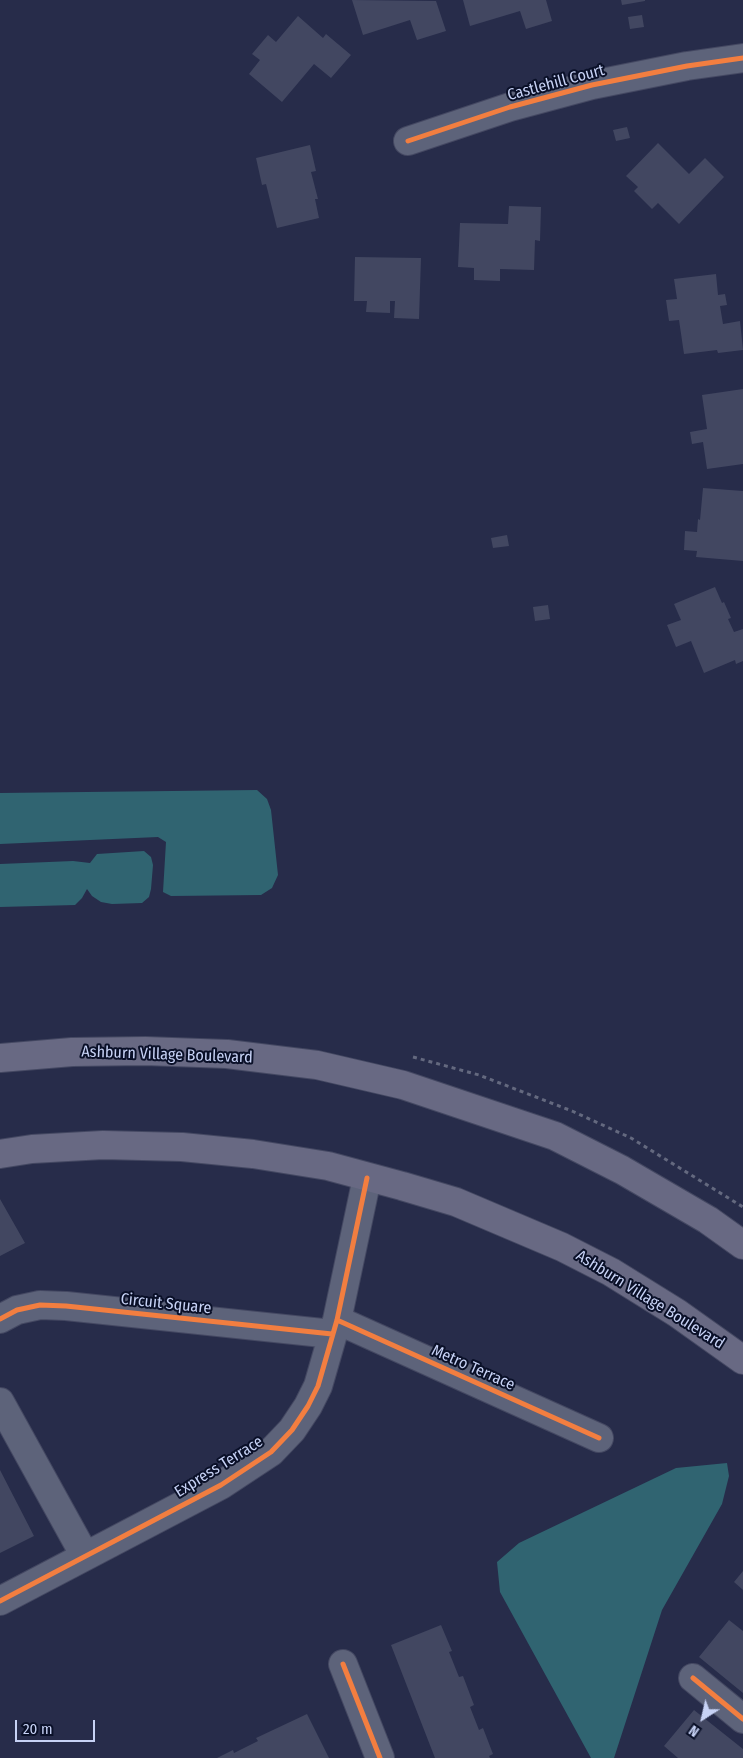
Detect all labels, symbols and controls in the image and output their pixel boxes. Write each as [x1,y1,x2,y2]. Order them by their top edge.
street label: Castlehill Court [505,61,607,105]
street label: Ashburn Village Boulevard [81,1042,253,1068]
street label: Ashburn Village Boulevard [572,1246,728,1354]
street label: Circuit Square [120,1290,212,1318]
street label: Metro Terrace [428,1341,518,1395]
street label: Express Terrace [171,1432,267,1502]
north arrow [678,1693,728,1743]
scale bar [18,1710,98,1742]
text: 20 m [23,1720,53,1738]
text: N [686,1721,702,1740]

